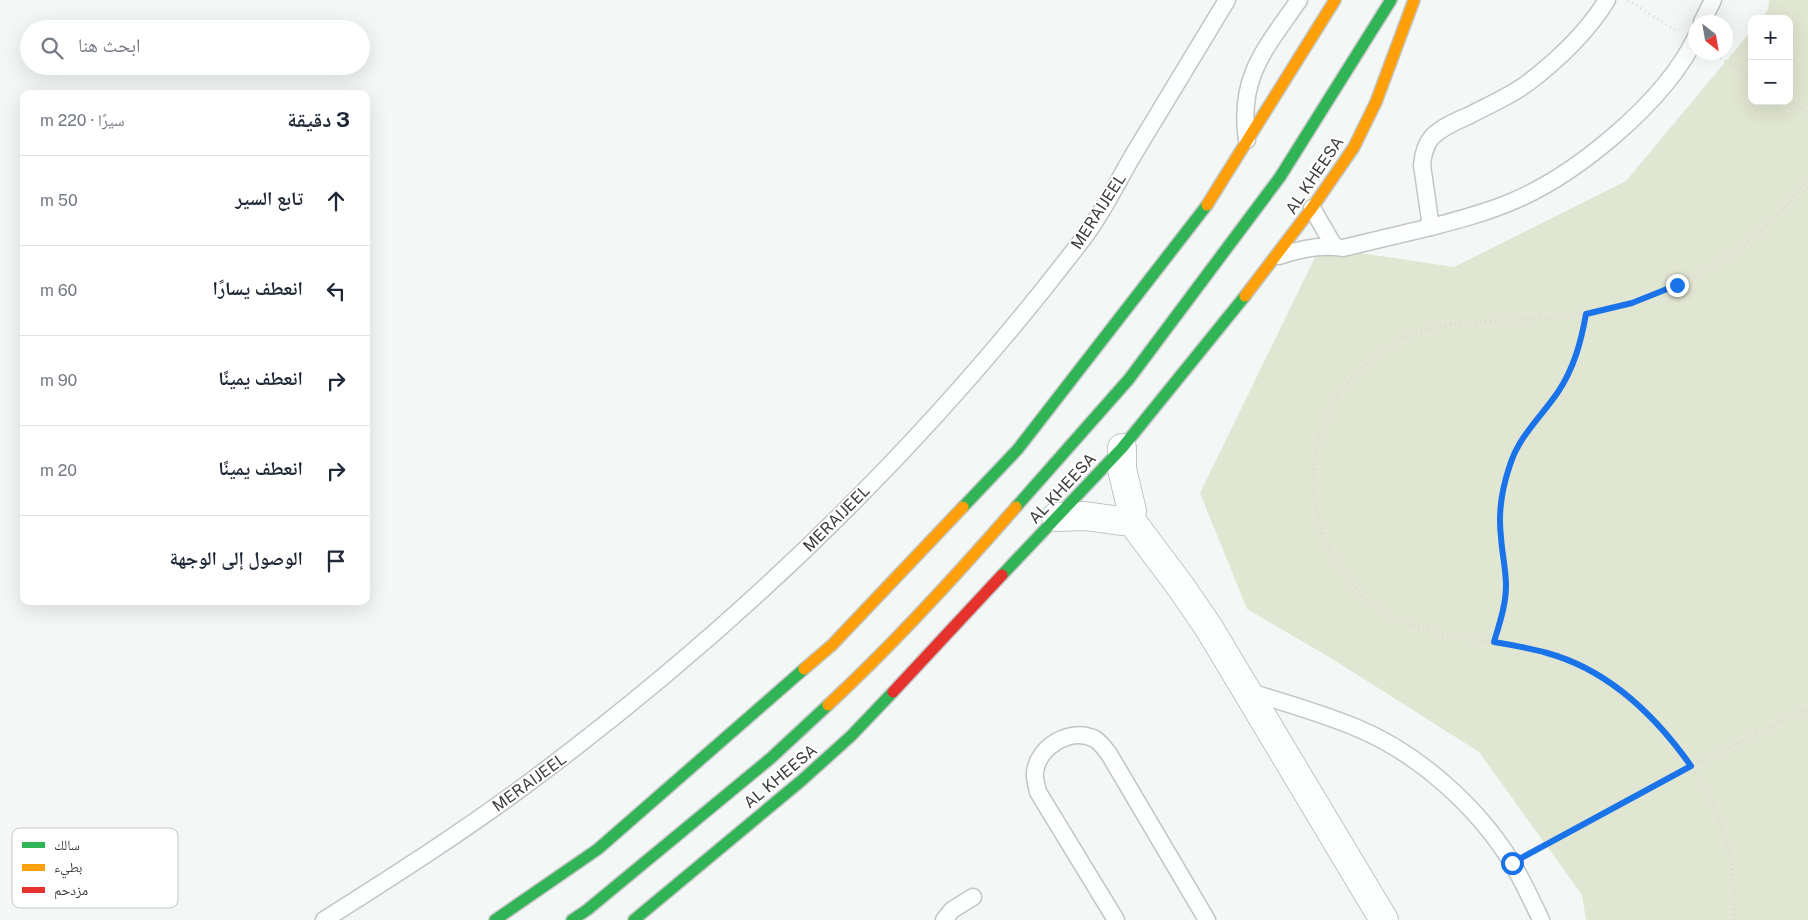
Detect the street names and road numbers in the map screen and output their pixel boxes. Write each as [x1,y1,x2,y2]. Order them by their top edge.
street label: AL KHEESA [1282,133,1347,218]
street label: MERAIJEEL [1067,170,1130,253]
street label: AL KHEESA [1025,449,1100,528]
street label: MERAIJEEL [799,481,874,556]
street label: AL KHEESA [740,740,821,812]
street label: MERAIJEEL [489,749,570,816]

